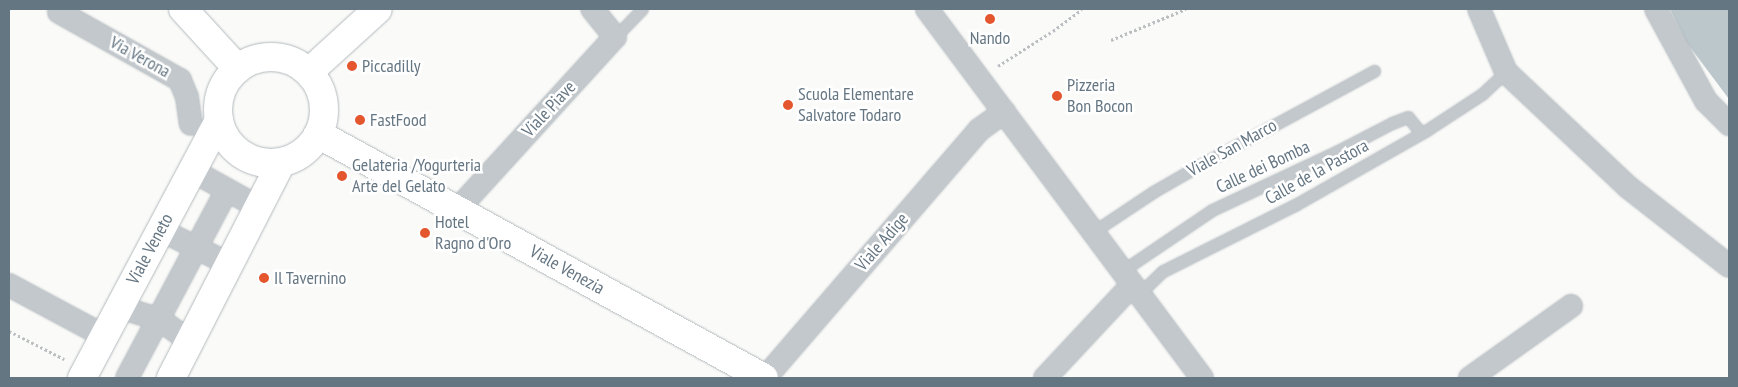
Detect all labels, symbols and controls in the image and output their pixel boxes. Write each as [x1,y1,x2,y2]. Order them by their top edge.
marker: Nando [984,13,996,25]
place label: Nando [970,27,1010,49]
street label: Via Verona [106,32,174,82]
place label: Piccadilly [362,55,421,77]
marker: Piccadilly [346,60,358,72]
place label: Pizzeria Bon Bocon [1067,75,1133,118]
street label: Viale Piave [518,77,580,141]
place label: Scuola Elementare Salvatore Todaro [798,84,914,126]
marker: Pizzeria Bon Bocon [1051,90,1063,102]
marker: Scuola Elementare Salvatore Todaro [782,99,794,111]
place label: FastFood [370,109,426,131]
marker: FastFood [354,114,366,126]
street label: Viale San Marco [1183,115,1281,181]
street label: Calle de la Pastora [1262,135,1372,209]
street label: Calle dei Bomba [1213,136,1313,198]
place label: Gelateria /Yogurteria Arte del Gelato [352,155,481,198]
marker: Gelateria /Yogurteria Arte del Gelato [336,170,348,182]
street label: Viale Adige [851,208,913,276]
street label: Viale Veneto [122,210,178,288]
place label: Hotel Ragno d'Oro [435,212,511,254]
marker: Hotel Ragno d'Oro [419,227,431,239]
street label: Viale Venezia [526,241,608,299]
place label: Il Tavernino [274,267,347,289]
marker: Il Tavernino [258,272,270,284]

